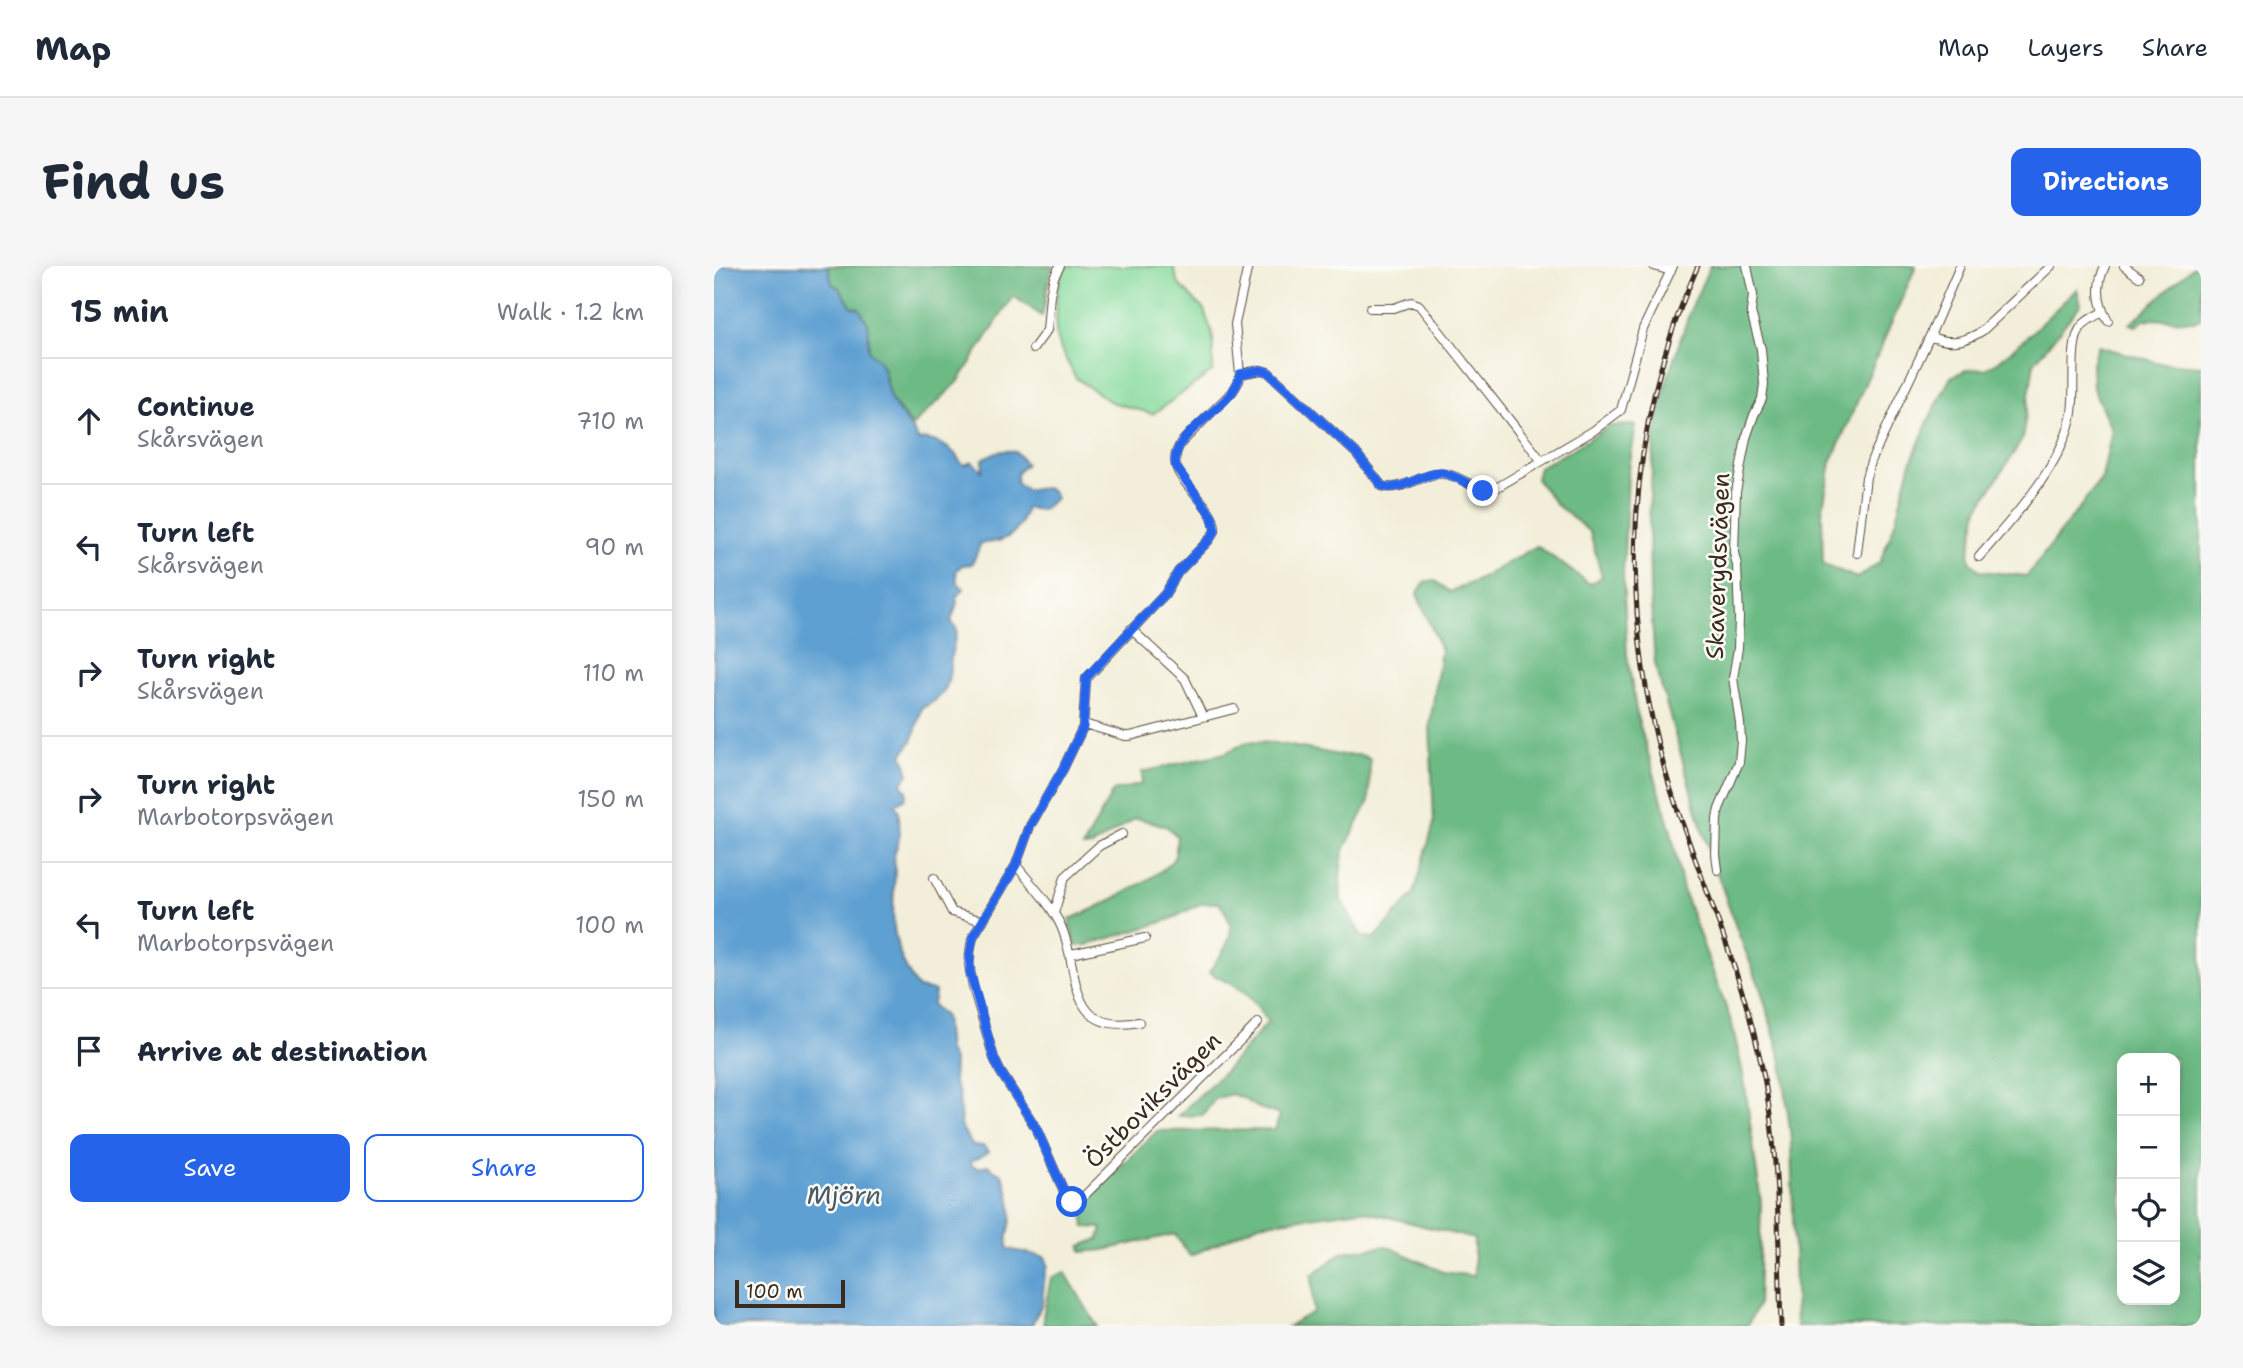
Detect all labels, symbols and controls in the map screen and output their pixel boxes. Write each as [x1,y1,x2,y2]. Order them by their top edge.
text: Map [35,26,111,71]
text: Map [1938,32,1989,64]
text: Layers [2027,32,2104,64]
text: Share [2142,32,2208,64]
button: Directions [2011,148,2201,216]
text: Find us [42,149,225,215]
text: 15 min [70,291,169,332]
text: Walk · 1.2 km [497,297,644,327]
text: Continue [137,389,255,424]
icon: ahead [70,402,108,440]
text: 710 m [576,406,644,436]
text: Skårsvägen [137,424,264,454]
street label: Skaverydsvägen [1699,472,1737,660]
route end [1467,475,1498,506]
text: Turn left [137,515,254,550]
icon: left [70,528,108,566]
text: 90 m [584,532,644,562]
text: Skårsvägen [137,550,264,580]
text: Turn right [137,641,275,676]
icon: right [70,654,108,692]
text: 110 m [582,658,644,688]
text: Skårsvägen [137,676,264,706]
text: Turn right [137,767,275,802]
icon: right [70,780,108,818]
text: 150 m [577,784,644,814]
text: Marbotorpsvägen [137,802,334,832]
text: Turn left [137,893,254,928]
icon: left [70,906,108,944]
text: 100 m [575,910,644,940]
text: Marbotorpsvägen [137,928,334,958]
street label: Östboviksvägen [1078,1025,1228,1175]
icon: arrive [70,1032,108,1070]
text: Arrive at destination [137,1034,427,1069]
map controls [2117,1053,2180,1305]
button: + [2117,1053,2180,1116]
button: − [2117,1116,2180,1179]
button: Save [70,1134,350,1202]
button: Share [364,1134,644,1202]
water label: Mjörn [807,1177,881,1212]
button: locate [2117,1179,2180,1242]
route start [1056,1186,1087,1217]
button: layers [2117,1242,2180,1305]
scale bar [735,1277,845,1309]
text: 100 m [746,1279,803,1304]

